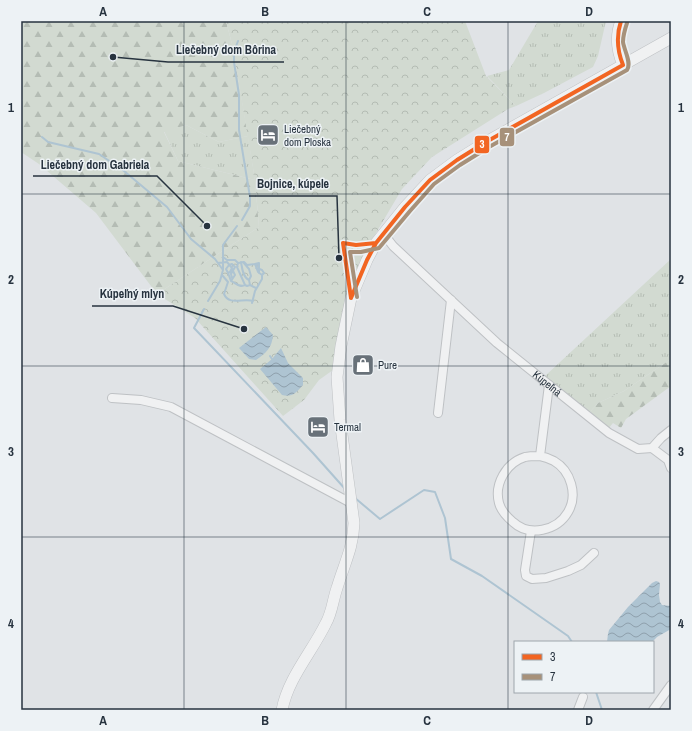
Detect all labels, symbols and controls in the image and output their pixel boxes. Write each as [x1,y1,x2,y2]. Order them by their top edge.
text: A [99,3,107,20]
text: B [261,3,269,20]
text: C [423,3,431,20]
text: D [585,3,593,20]
callout: Liečebný dom Bôrina [168,38,284,62]
text: Liečebný dom Bôrina [176,42,277,58]
text: 1 [8,99,14,116]
text: 1 [678,99,684,116]
hotel icon: Liečebný dom Ploska [255,122,281,148]
place label: Liečebný dom Ploska [284,122,331,149]
line badge: 7 [499,127,515,147]
text: 7 [504,130,510,144]
line badge: 3 [474,135,490,154]
text: 3 [479,137,485,151]
callout: Liečebný dom Gabriela [33,152,157,176]
text: Liečebný dom Gabriela [41,157,150,173]
callout: Bojnice, kúpele [249,172,337,196]
text: Bojnice, kúpele [257,176,330,192]
text: 2 [8,271,14,288]
text: 2 [678,271,684,288]
callout: Kúpeľný mlyn [92,282,173,306]
text: Kúpeľný mlyn [100,286,164,302]
shop icon: Pure [350,352,376,378]
place label: Pure [378,358,397,372]
street label: Kúpeľná [530,367,565,399]
hotel icon: Termal [305,414,331,440]
place label: Termal [334,420,361,434]
text: 3 [8,443,14,460]
text: 3 [678,443,684,460]
text: 4 [8,615,14,632]
text: 4 [678,615,684,632]
legend [514,641,654,693]
text: 3 [550,649,555,665]
text: 7 [550,669,556,685]
text: A [99,712,107,729]
text: B [261,712,269,729]
text: C [423,712,431,729]
text: D [585,712,593,729]

